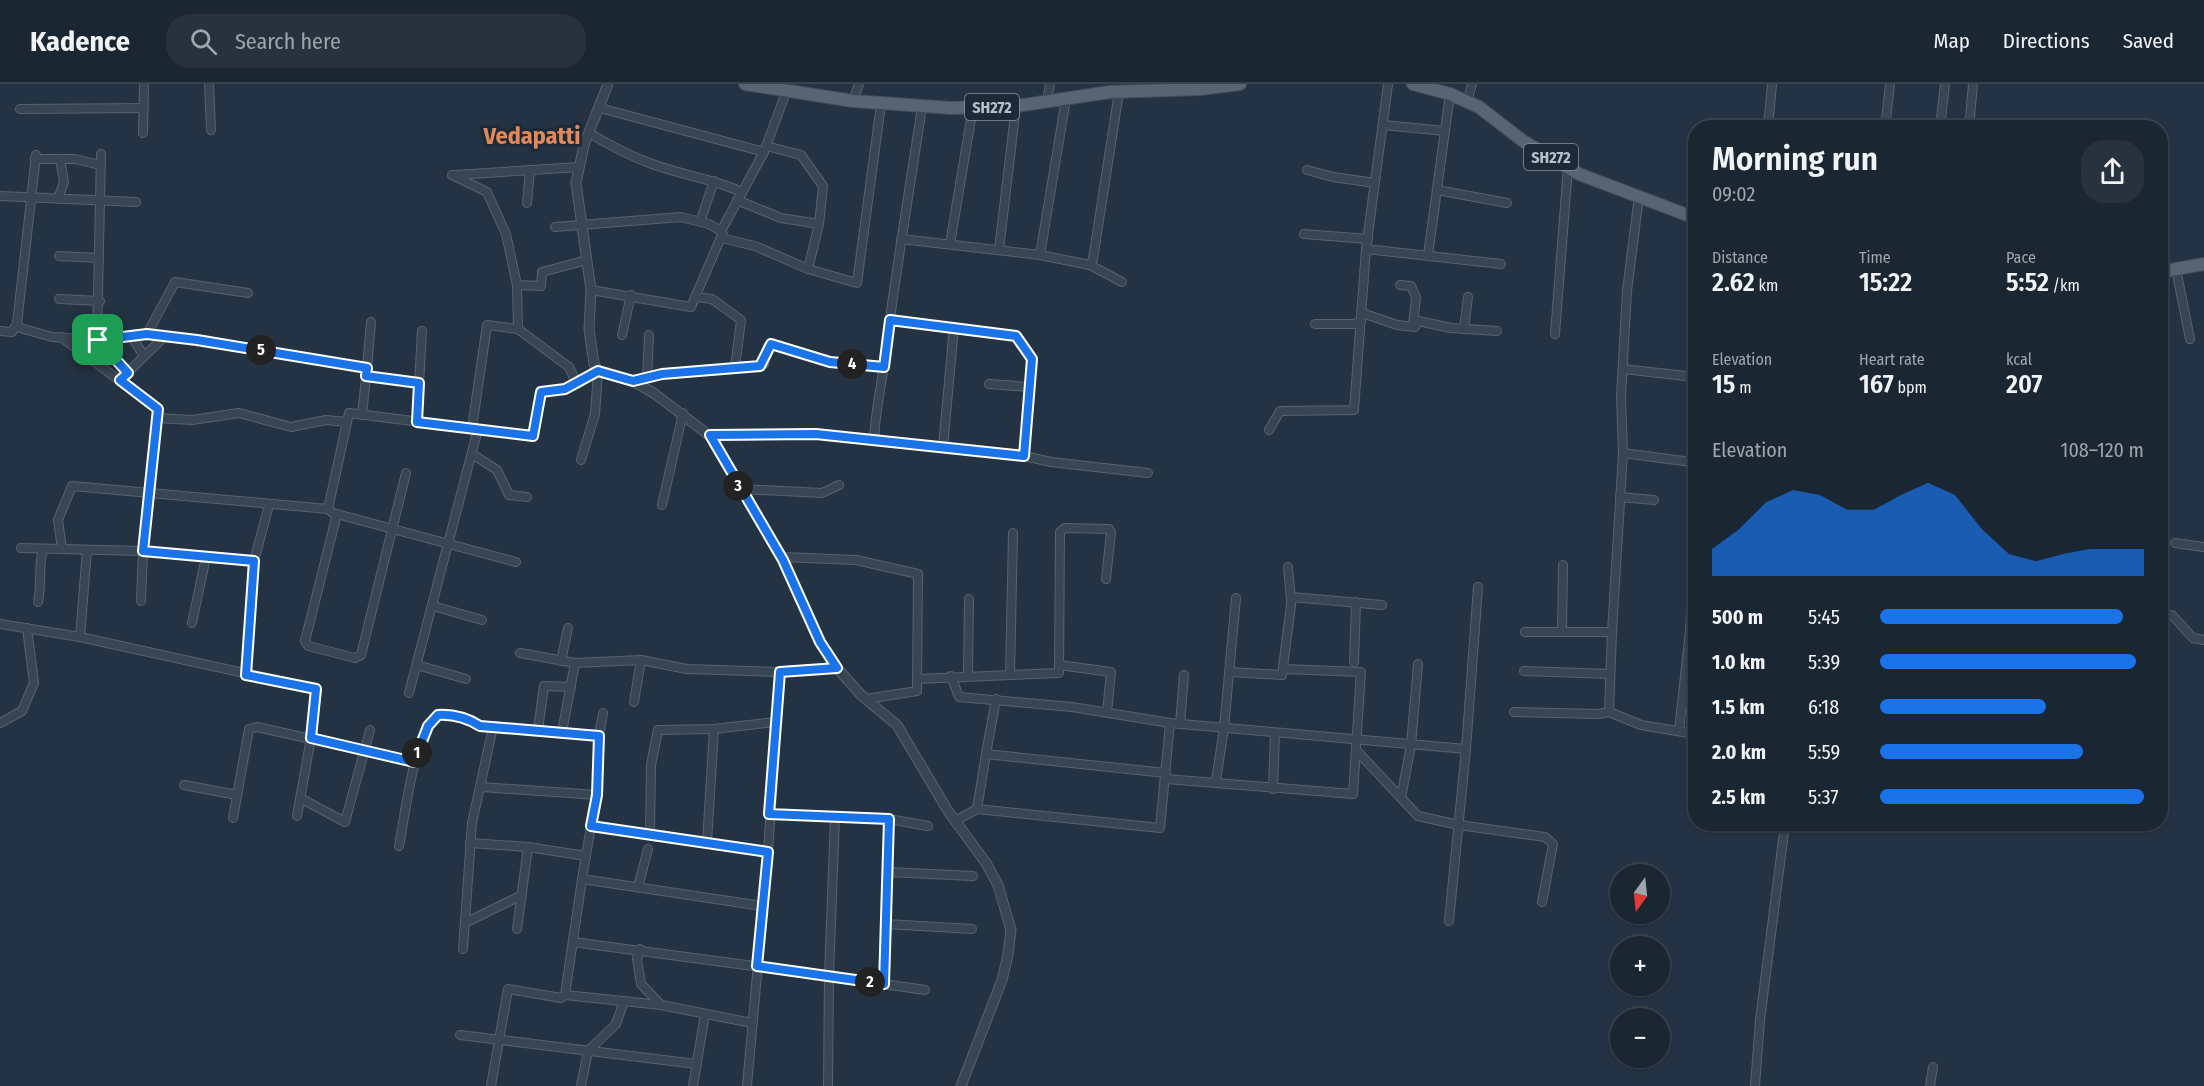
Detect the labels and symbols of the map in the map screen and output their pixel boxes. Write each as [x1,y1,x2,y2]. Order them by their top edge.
road number: SH272 [965,94,1019,120]
district label: Vedapatti [482,122,581,150]
road number: SH272 [1524,144,1578,170]
pin [72,314,123,365]
pin: 5 [246,335,276,365]
pin: 4 [837,349,867,379]
pin: 3 [723,471,753,501]
pin: 1 [402,738,432,768]
north arrow [1610,864,1670,924]
pin: 2 [855,967,885,997]

